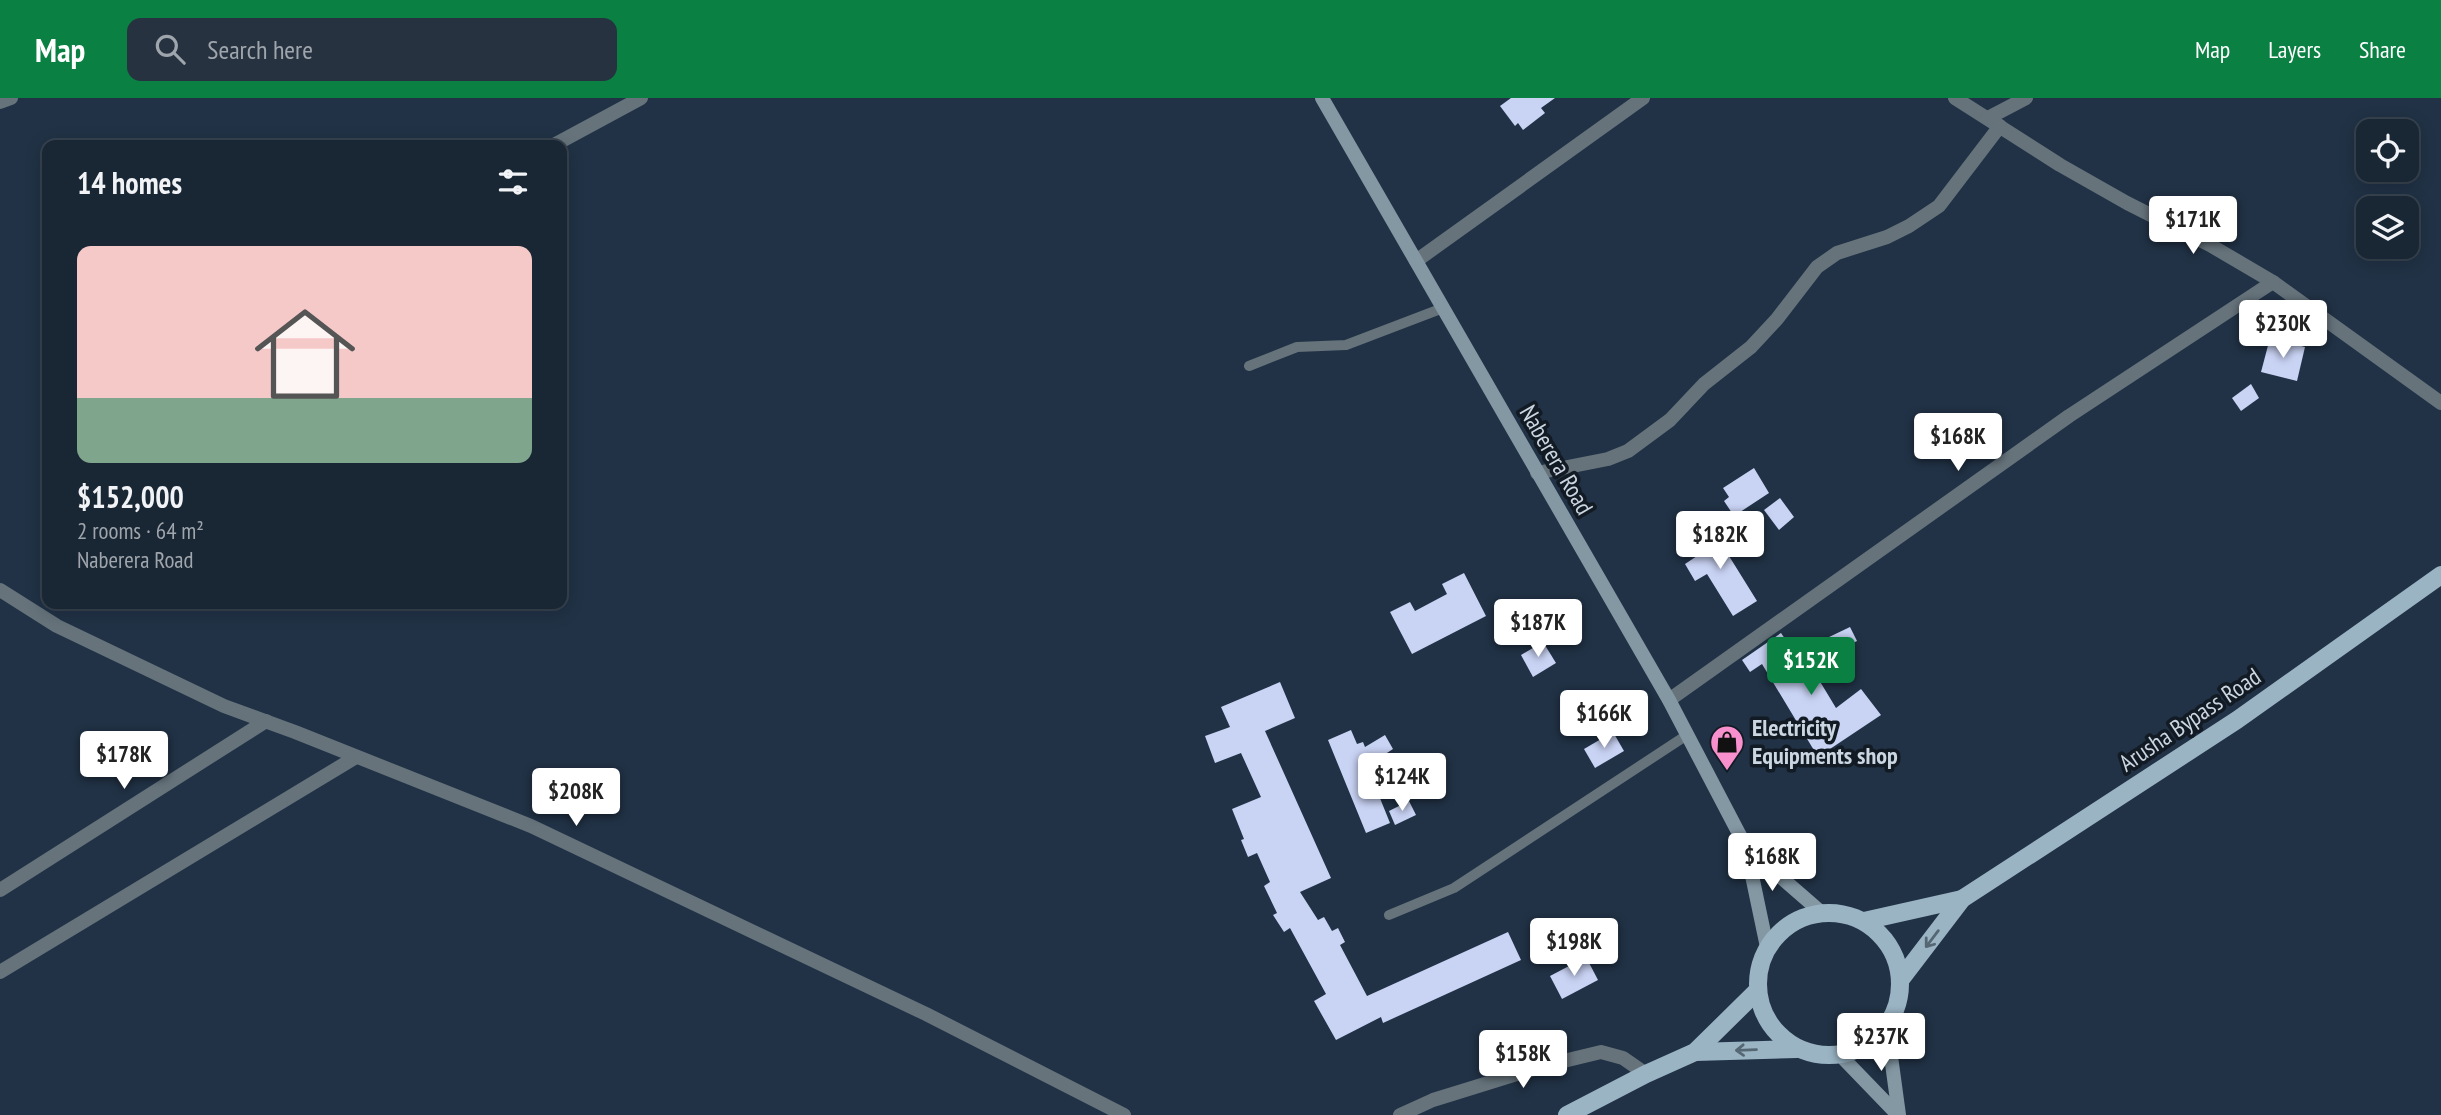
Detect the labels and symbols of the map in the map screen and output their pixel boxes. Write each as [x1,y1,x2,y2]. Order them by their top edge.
pin: $171K [2144,197,2242,256]
pin: $230K [2234,300,2332,360]
street label: Naberera Road [1513,399,1600,520]
pin: $168K [1909,414,2007,473]
pin: $182K [1671,512,1769,571]
pin: $187K [1489,600,1587,659]
pin: $152K [1762,638,1860,697]
street label: Arusha Bypass Road [2113,661,2267,778]
pin: $166K [1555,690,1653,750]
place label: Electricity Equipments shop [1752,712,1898,771]
shop icon: Electricity Equipments shop [1708,723,1746,772]
pin: $178K [75,732,173,791]
pin: $124K [1353,754,1451,813]
pin: $208K [527,768,625,828]
pin: $168K [1723,834,1821,893]
pin: $198K [1525,918,1623,978]
one-way arrow [1924,929,1939,948]
pin: $237K [1832,1014,1930,1073]
pin: $158K [1474,1030,1572,1090]
one-way arrow [1735,1044,1758,1057]

